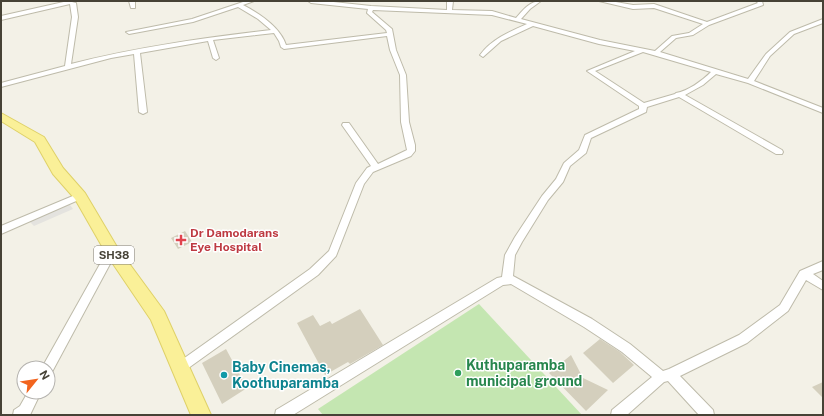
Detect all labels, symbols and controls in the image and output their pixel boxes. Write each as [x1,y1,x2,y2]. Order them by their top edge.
place label: Dr Damodarans Eye Hospital [190,226,278,254]
marker: Dr Damodarans Eye Hospital [175,234,187,246]
road number: SH38 [94,246,134,264]
place label: Kuthuparamba municipal ground [466,357,582,389]
place label: Baby Cinemas, Koothuparamba [232,359,339,391]
north arrow [16,360,56,400]
text: N [37,368,52,382]
marker: Kuthuparamba municipal ground [453,368,463,378]
marker: Baby Cinemas, Koothuparamba [219,370,229,380]

